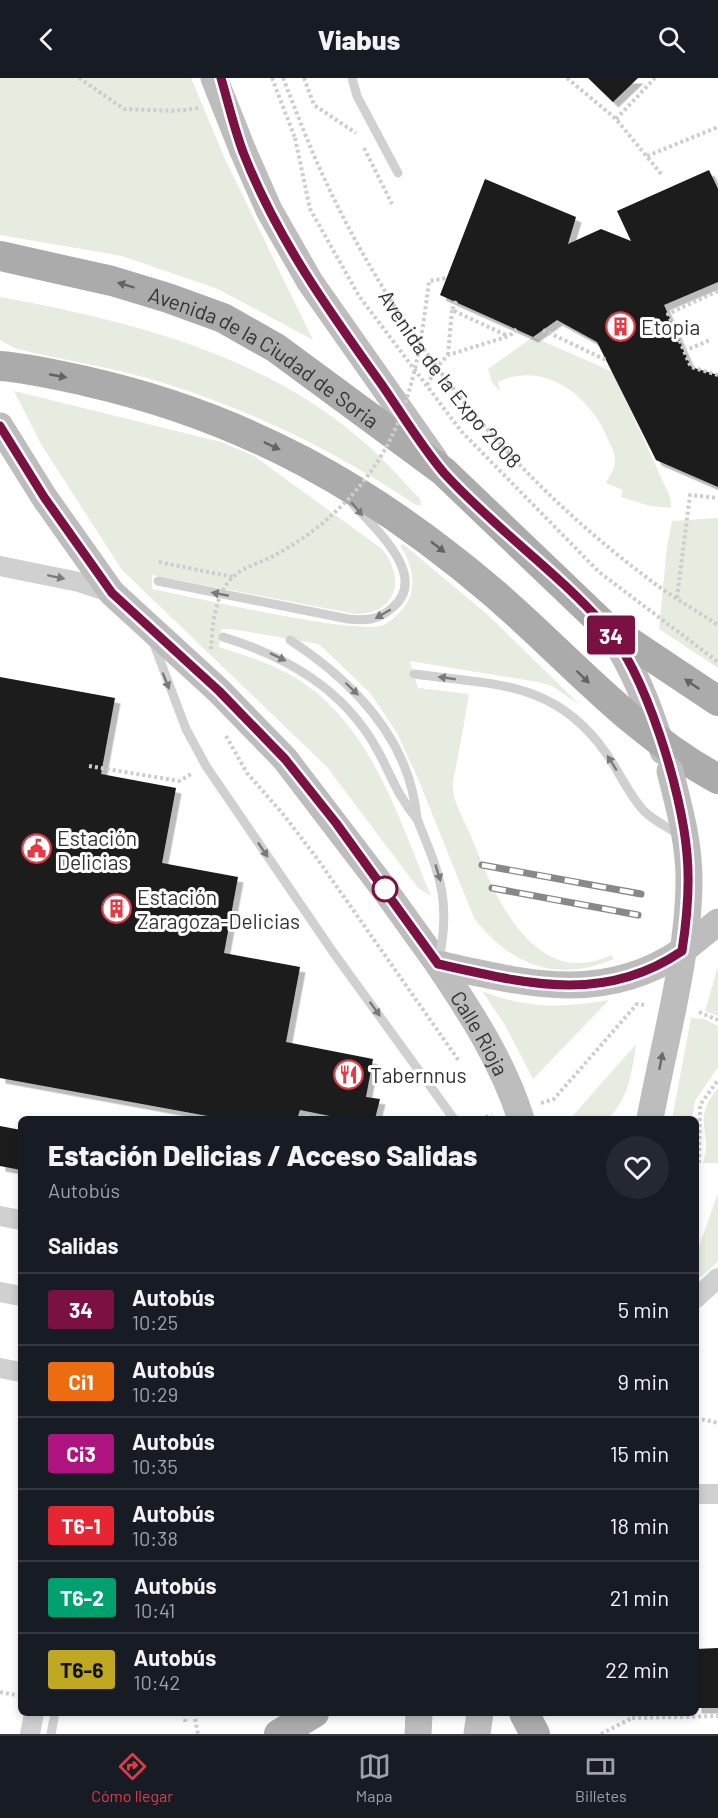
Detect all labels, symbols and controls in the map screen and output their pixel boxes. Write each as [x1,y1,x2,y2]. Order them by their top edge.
icon: back [30,23,63,56]
text: Viabus [318,23,400,55]
icon: search [655,23,688,56]
one-way arrow [117,280,135,289]
street label: Avenida de la Ciudad de Soria [146,280,384,432]
street label: Avenida de la Expo 2008 [374,285,528,472]
building icon: Etopia [604,310,636,342]
place label: Etopia [641,314,700,339]
one-way arrow [48,372,67,381]
one-way arrow [264,441,281,450]
one-way arrow [351,501,364,517]
one-way arrow [430,541,445,553]
one-way arrow [47,573,66,582]
one-way arrow [210,589,229,598]
one-way arrow [374,609,391,619]
line badge: 34 [584,616,638,654]
text: 34 [599,623,623,648]
one-way arrow [270,652,287,661]
one-way arrow [575,670,589,684]
one-way arrow [162,672,171,690]
one-way arrow [437,674,456,683]
one-way arrow [684,679,701,690]
one-way arrow [345,682,360,696]
one-way arrow [606,755,617,771]
place label: Estación Delicias [57,825,137,874]
public building icon: Estación Delicias [20,833,52,865]
one-way arrow [257,841,269,857]
one-way arrow [434,864,443,882]
unlabelled marker [372,876,398,902]
place label: Estación Zaragoza-Delicias [137,884,300,933]
building icon: Estación Zaragoza-Delicias [100,892,132,924]
street label: Calle Rioja [446,986,515,1079]
one-way arrow [369,1001,381,1017]
one-way arrow [657,1052,666,1071]
restaurant icon: Tabernnus [333,1058,365,1090]
place label: Tabernnus [370,1062,467,1087]
button: heart [606,1136,669,1199]
text: Estación Delicias / Acceso Salidas [48,1138,477,1172]
text: Autobús [48,1178,120,1202]
text: Salidas [48,1232,119,1258]
text: Autobús [132,1284,215,1310]
text: 5 min [618,1296,669,1322]
text: 34 [69,1297,93,1322]
text: 10:25 [132,1310,178,1334]
text: Autobús [132,1356,215,1382]
text: 9 min [617,1368,669,1394]
text: Ci1 [68,1369,94,1394]
text: 10:29 [132,1382,178,1406]
text: Autobús [132,1428,215,1454]
text: 15 min [610,1440,669,1466]
text: Ci3 [66,1441,96,1466]
text: 10:35 [132,1454,178,1478]
text: Autobús [132,1500,215,1526]
text: 18 min [610,1512,669,1538]
text: T6-1 [61,1513,101,1538]
text: 10:38 [132,1526,178,1550]
text: Autobús [134,1572,217,1598]
text: 21 min [610,1584,669,1610]
text: T6-2 [60,1585,104,1610]
text: 10:41 [134,1598,175,1622]
text: Autobús [133,1644,216,1670]
text: 22 min [605,1656,669,1682]
text: T6-6 [60,1657,103,1682]
text: 10:42 [133,1670,180,1694]
tab: Cómo llegar [91,1750,173,1805]
tab: Mapa [356,1750,392,1805]
tab: Billetes [575,1750,627,1805]

